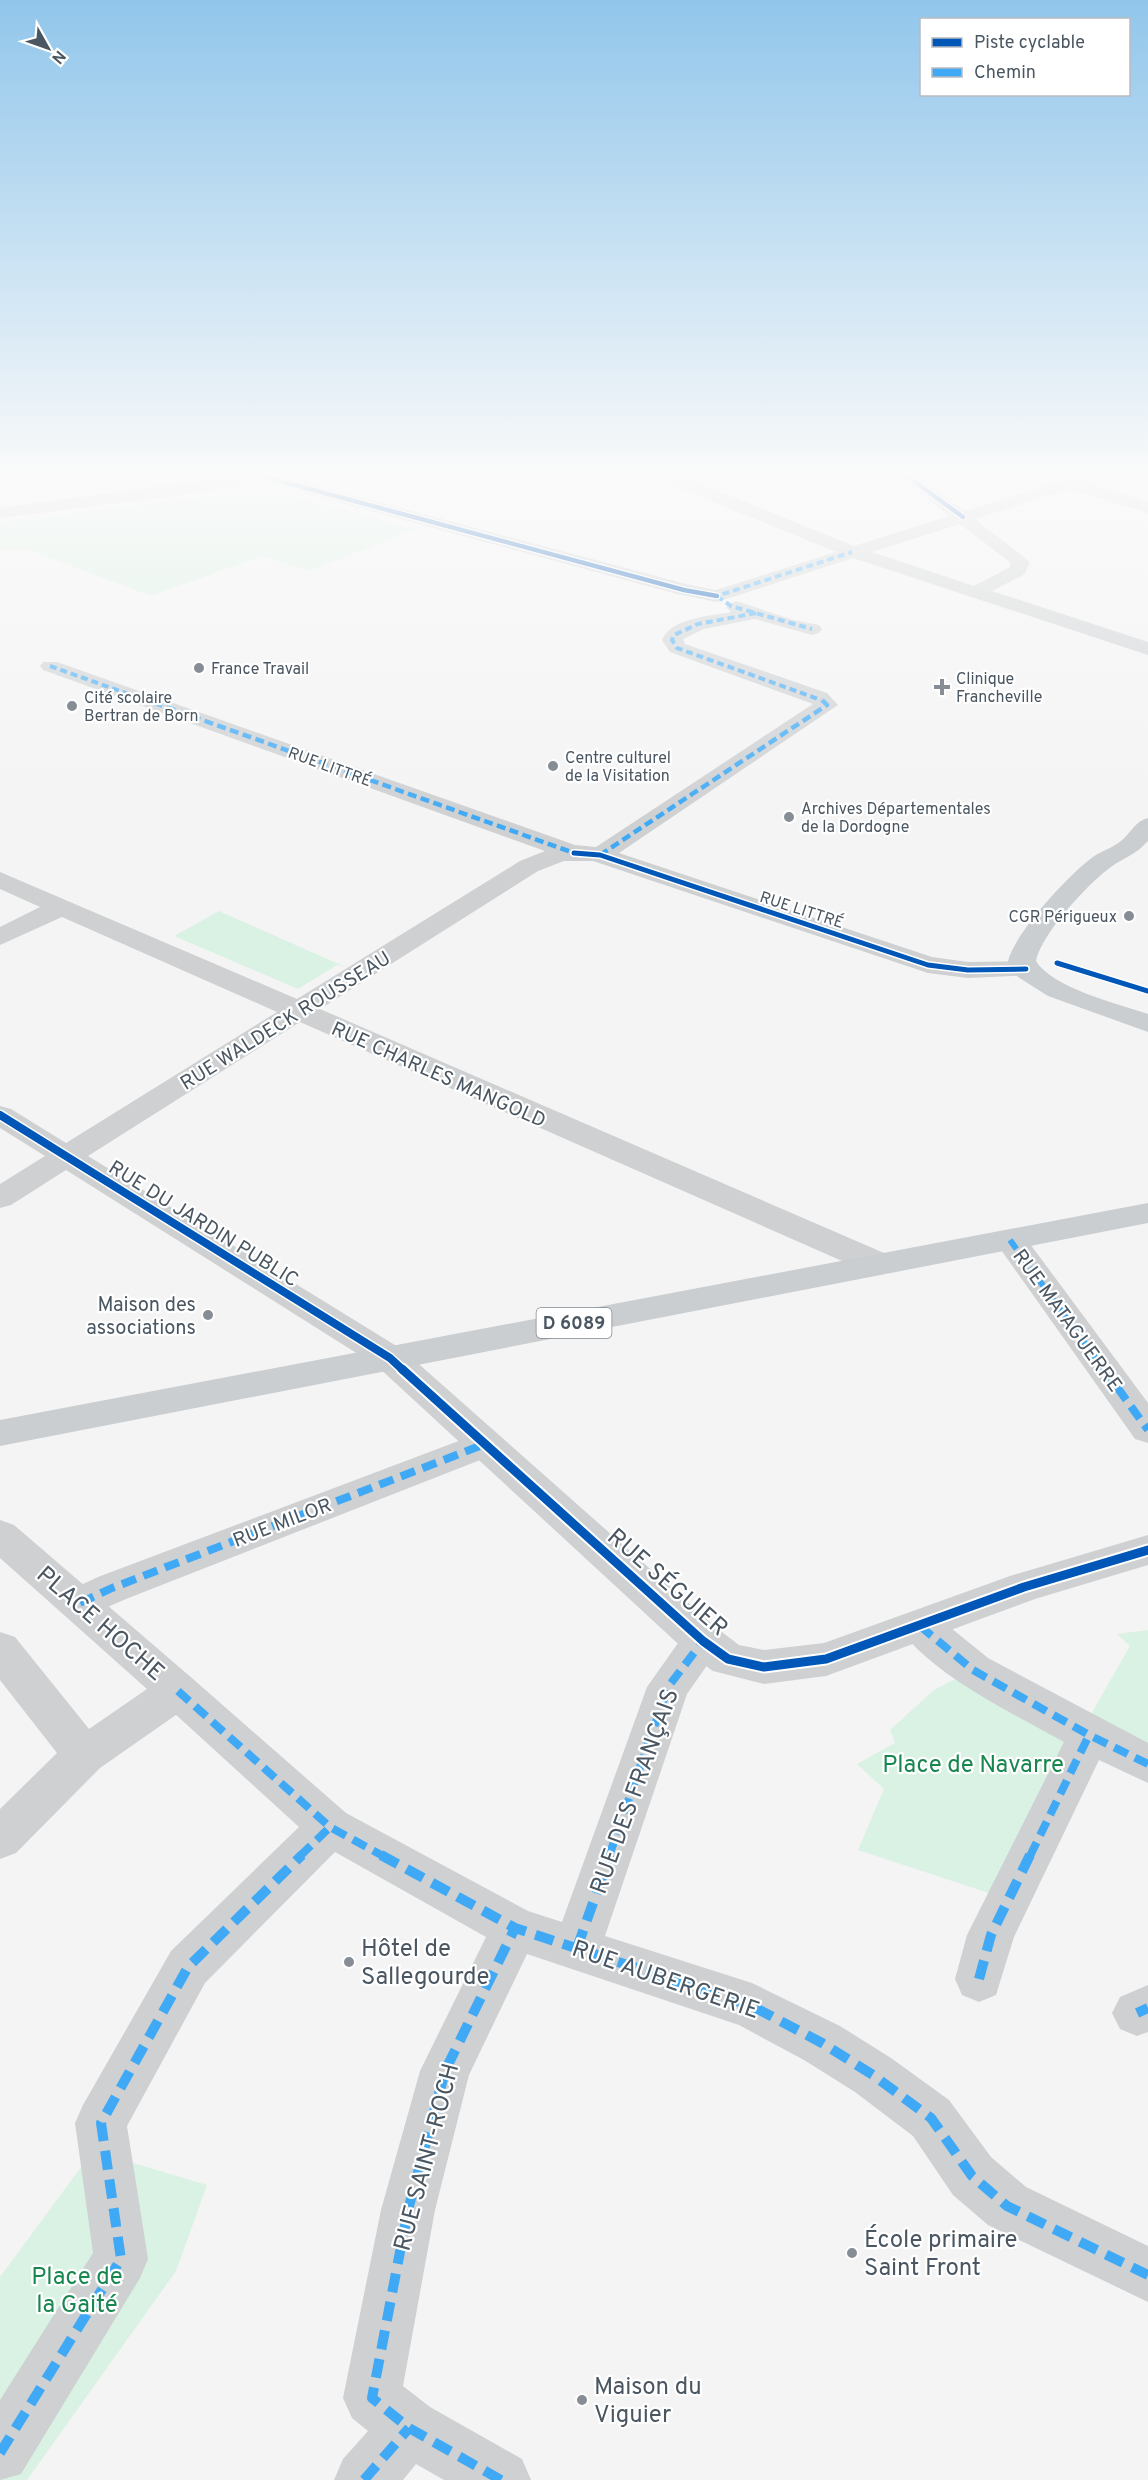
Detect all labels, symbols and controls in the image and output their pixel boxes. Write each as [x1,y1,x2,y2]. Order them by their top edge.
north arrow [18,18,78,78]
legend [920,18,1130,96]
text: Piste cyclable [974,32,1085,55]
text: N [47,46,69,67]
text: Chemin [974,62,1036,85]
place label: France Travail [211,660,309,680]
marker: France Travail [192,661,206,675]
place label: Clinique Francheville [956,670,1042,708]
marker: Clinique Francheville [933,678,951,696]
place label: Cité scolaire Bertran de Born [84,689,199,727]
marker: Cité scolaire Bertran de Born [65,699,79,713]
street label: RUE LITTRÉ [285,742,374,792]
place label: Centre culturel de la Visitation [565,749,671,787]
marker: Centre culturel de la Visitation [546,759,560,773]
place label: Archives Départementales de la Dordogne [801,800,991,838]
marker: Archives Départementales de la Dordogne [782,810,796,824]
street label: RUE LITTRÉ [757,886,847,934]
place label: CGR Périgueux [1009,908,1117,928]
marker: CGR Périgueux [1122,909,1136,923]
street label: RUE WALDECK ROUSSEAU [176,946,396,1097]
street label: RUE CHARLES MANGOLD [327,1017,550,1135]
street label: RUE DU JARDIN PUBLIC [103,1156,303,1294]
street label: RUE MATAGUERRE [1006,1245,1127,1398]
place label: Maison des associations [86,1293,196,1342]
marker: Maison des associations [201,1308,215,1322]
road number: D 6089 [536,1308,612,1338]
street label: RUE MILOR [229,1493,336,1555]
street label: RUE SÉGUIER [600,1521,735,1644]
street label: PLACE HOCHE [29,1561,170,1688]
street label: RUE DES FRANÇAIS [585,1685,687,1898]
park label: Place de Navarre [882,1751,1064,1781]
place label: Hôtel de Sallegourde [361,1935,490,1993]
street label: RUE AUBERGERIE [568,1935,763,2027]
marker: Hôtel de Sallegourde [342,1955,356,1969]
street label: RUE SAINT-ROCH [388,2060,467,2255]
place label: École primaire Saint Front [864,2224,1018,2284]
marker: École primaire Saint Front [845,2246,859,2260]
park label: Place de la Gaité [31,2263,123,2321]
place label: Maison du Viguier [594,2373,702,2431]
marker: Maison du Viguier [575,2393,589,2407]

